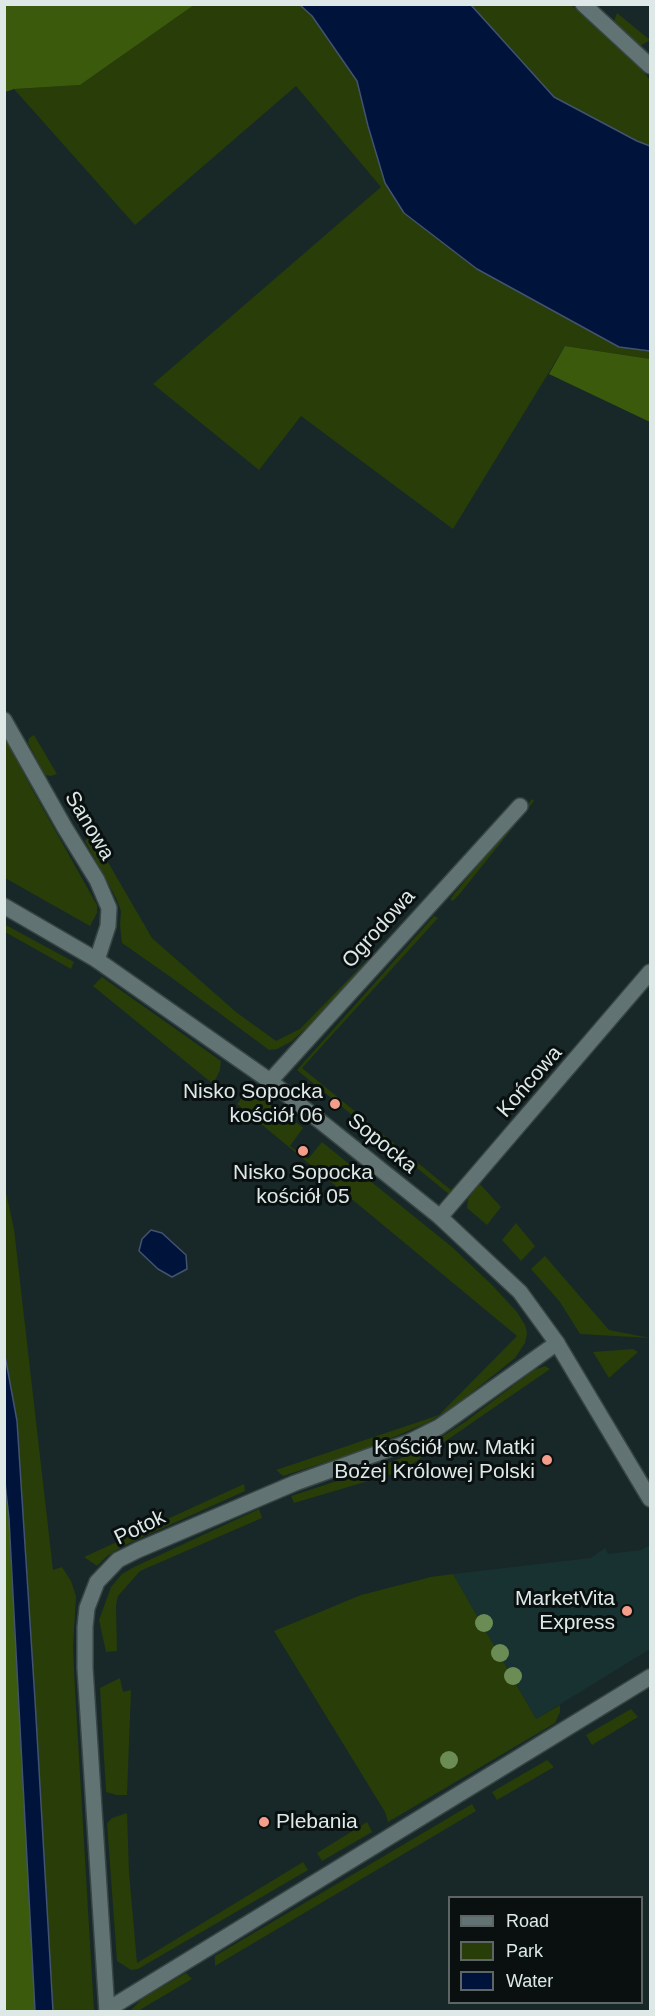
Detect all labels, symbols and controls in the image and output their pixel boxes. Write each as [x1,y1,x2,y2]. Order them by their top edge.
street label: Sanowa [59,787,119,865]
street label: Ogrodowa [337,885,421,973]
street label: Końcowa [492,1041,568,1123]
place label: Nisko Sopocka kościół 06 [183,1079,323,1129]
marker: Nisko Sopocka kościół 06 [328,1097,342,1111]
street label: Sopocka [342,1108,422,1180]
marker: Nisko Sopocka kościół 05 [296,1144,310,1158]
place label: Nisko Sopocka kościół 05 [233,1160,373,1210]
place label: Kościół pw. Matki Bożej Królowej Polski [334,1435,535,1485]
marker: Kościół pw. Matki Bożej Królowej Polski [540,1453,554,1467]
street label: Potok [110,1505,170,1551]
place label: MarketVita Express [515,1586,615,1636]
marker: MarketVita Express [620,1604,634,1618]
place label: Plebania [276,1809,358,1835]
marker: Plebania [257,1815,271,1829]
legend [448,1896,643,2004]
text: Road [506,1911,549,1931]
text: Park [506,1941,543,1961]
text: Water [506,1971,553,1991]

